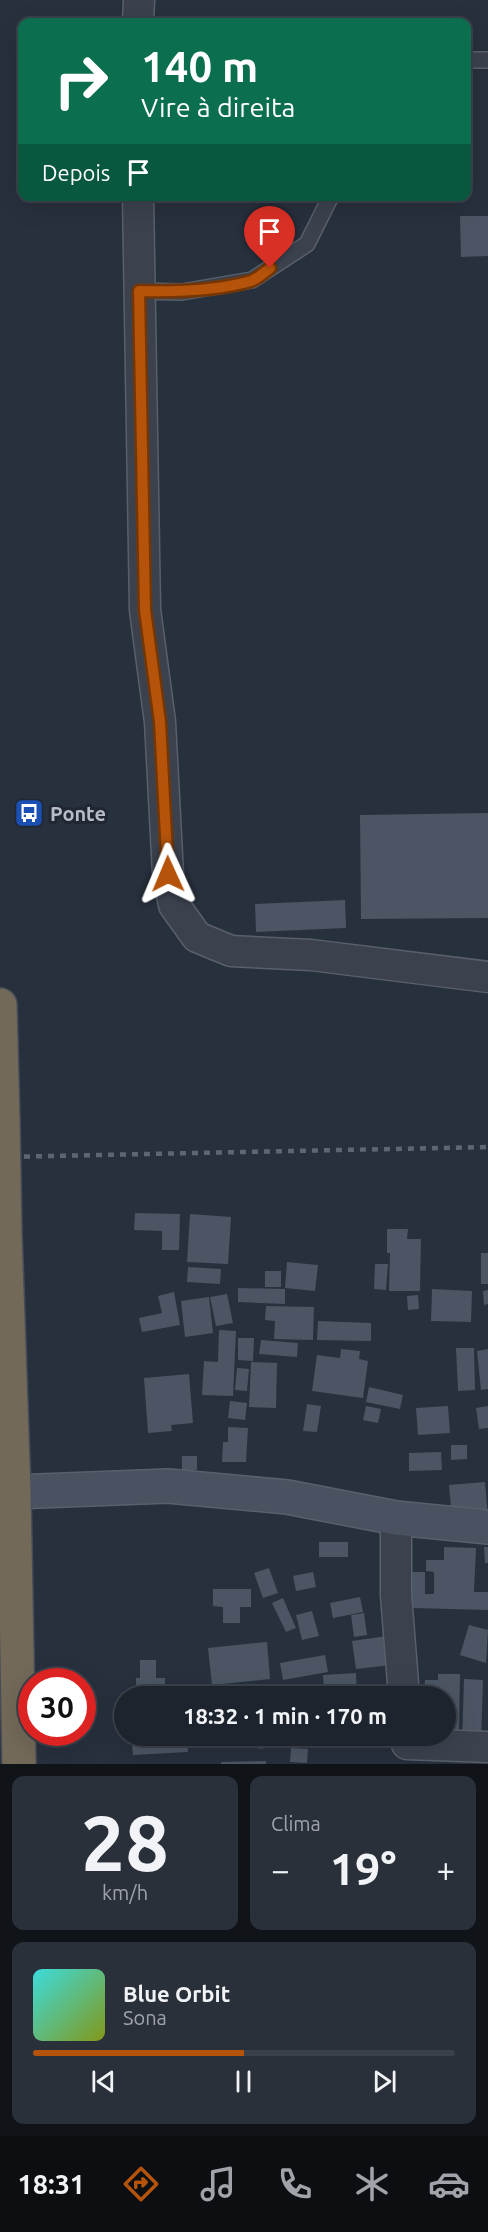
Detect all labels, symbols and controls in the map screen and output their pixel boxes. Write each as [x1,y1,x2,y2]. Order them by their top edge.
icon: right [42,42,120,120]
text: 140 m [141,43,258,90]
text: Vire à direita [141,92,295,122]
icon: arrive [122,156,155,189]
text: Depois [42,160,110,185]
pin [244,206,295,268]
icon: arrive [253,215,286,248]
bus stop icon: Ponte [13,797,45,829]
place label: Ponte [50,802,106,825]
position arrow [136,842,200,906]
speed limit sign: 30 [18,1668,96,1746]
text: 18:32 · 1 min · 170 m [183,1703,387,1728]
text: 28 [81,1798,169,1886]
text: Clima [271,1812,321,1835]
text: 19° [330,1843,396,1894]
text: − [271,1851,290,1888]
text: + [436,1851,455,1888]
text: km/h [102,1881,148,1904]
text: Blue Orbit [123,1981,230,2006]
text: Sona [123,2006,167,2029]
icon: previous [87,2065,120,2098]
icon: pause [227,2065,260,2098]
icon: next [368,2065,401,2098]
icon: directions [120,2163,162,2205]
icon: music [197,2163,239,2205]
icon: phone [274,2163,316,2205]
icon: climate [351,2163,393,2205]
icon: car [428,2163,470,2205]
text: 18:31 [18,2169,85,2199]

